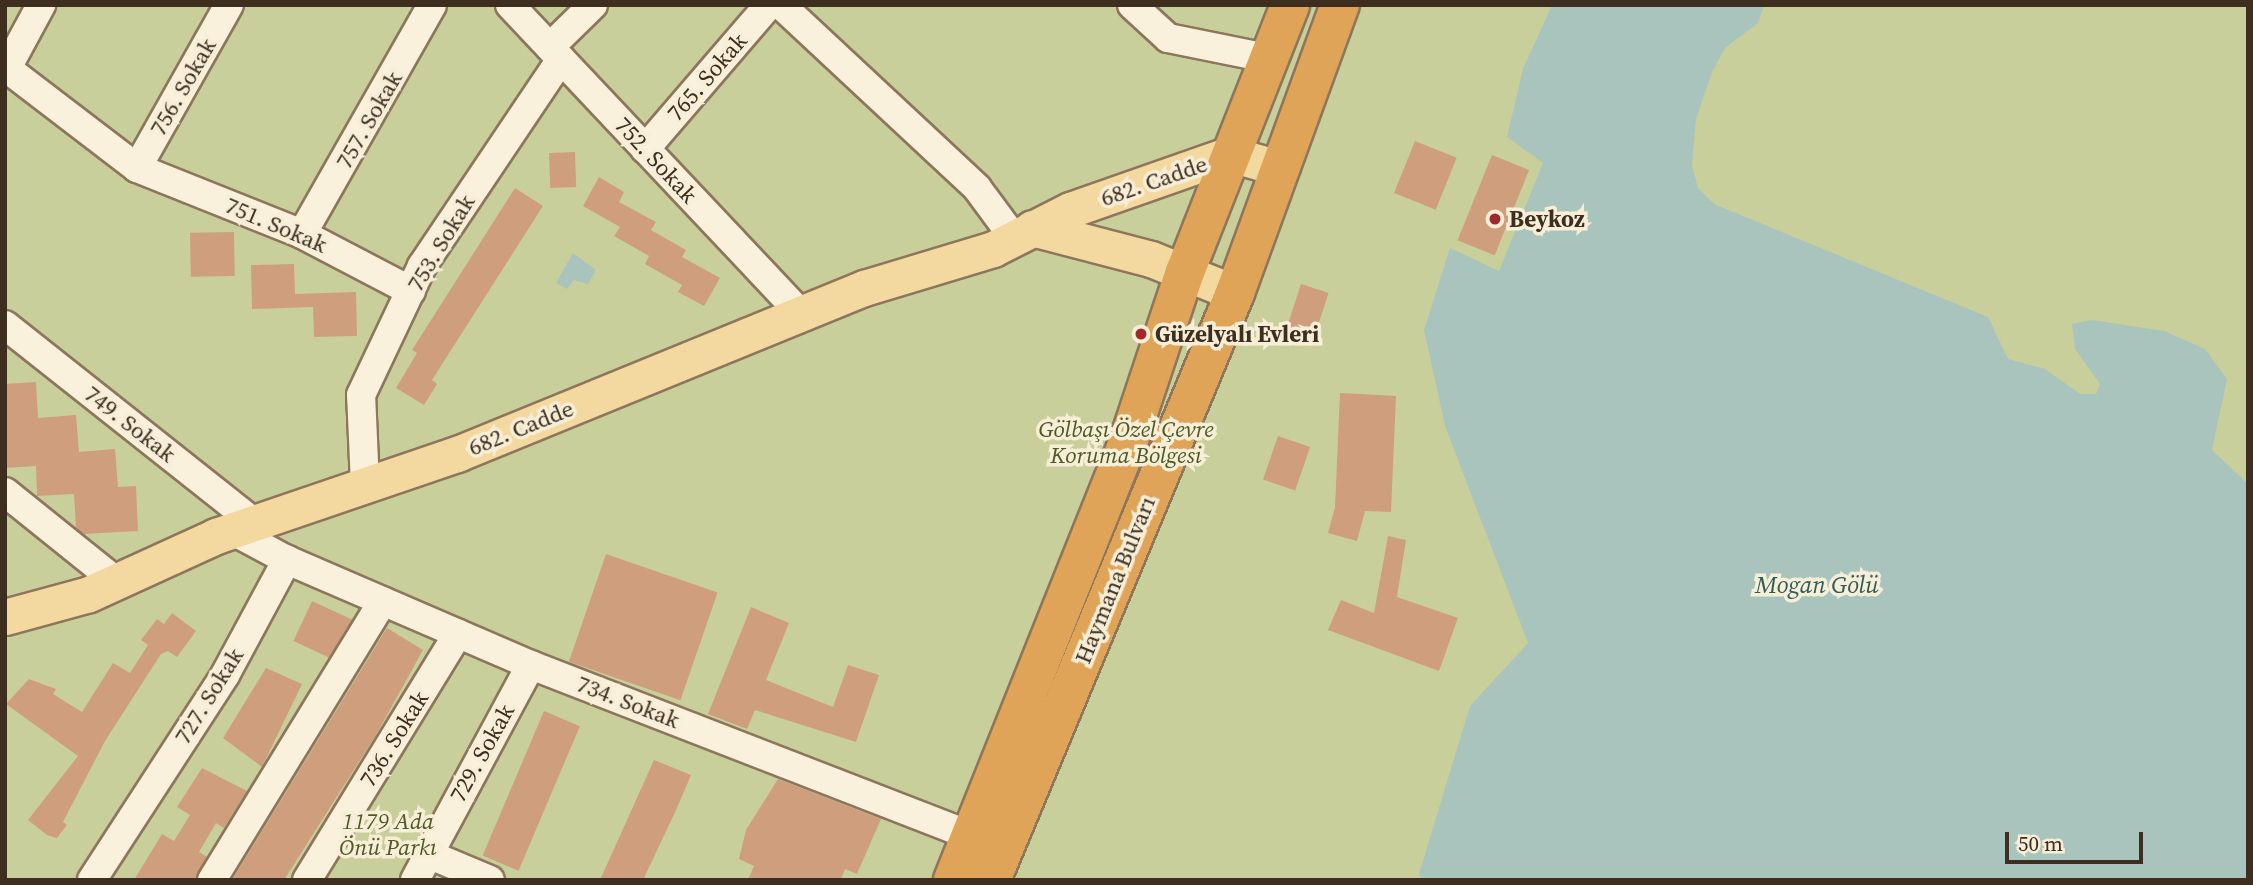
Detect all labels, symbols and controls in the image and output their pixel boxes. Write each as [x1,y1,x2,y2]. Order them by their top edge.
street label: 765. Sokak [661,27,753,127]
street label: 756. Sokak [144,33,222,141]
street label: 757. Sokak [330,66,408,174]
street label: 752. Sokak [609,111,703,209]
street label: 682. Cadde [1097,150,1211,212]
street label: 753. Sokak [401,190,481,296]
street label: 751. Sokak [221,191,331,259]
place label: Beykoz [1509,205,1585,233]
marker: Beykoz [1487,211,1503,227]
place label: Güzelyalı Evleri [1155,320,1319,348]
marker: Güzelyalı Evleri [1133,326,1149,342]
street label: 749. Sokak [79,380,181,468]
street label: 682. Cadde [464,394,578,462]
park label: Gölbaşı Özel Çevre Koruma Bölgesi [1038,415,1214,469]
street label: Haymana Bulvarı [1069,492,1161,668]
water label: Mogan Gölü [1755,571,1879,599]
street label: 727. Sokak [169,643,249,749]
street label: 734. Sokak [573,670,683,734]
street label: 736. Sokak [354,686,434,792]
street label: 729. Sokak [444,699,520,807]
park label: 1179 Ada Önü Parkı [339,807,437,861]
scale bar [2008,818,2146,862]
text: 50 m [2018,829,2063,858]

